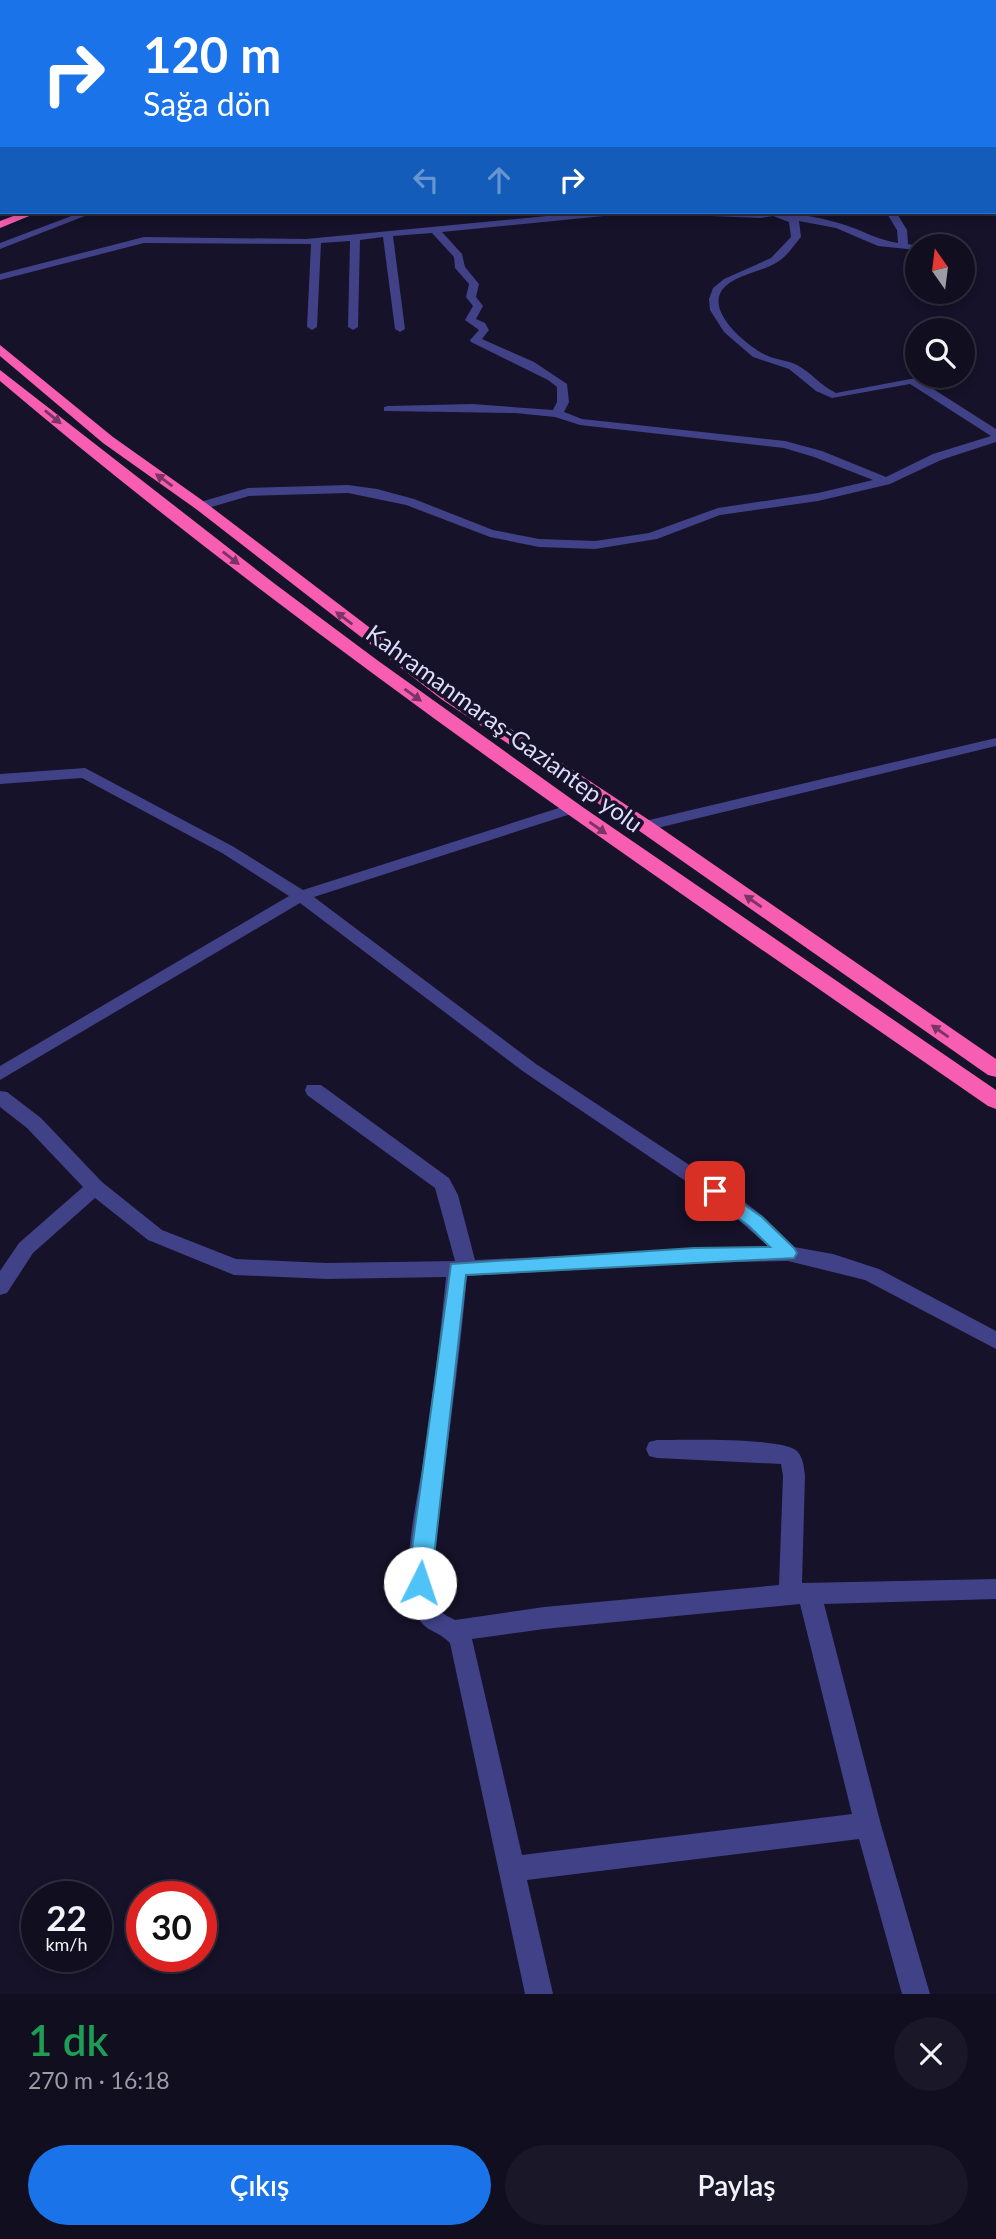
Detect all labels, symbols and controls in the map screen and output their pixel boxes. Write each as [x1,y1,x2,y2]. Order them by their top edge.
text: 120 m [143,25,281,83]
icon: right [28,28,119,119]
text: Sağa dön [143,84,271,123]
icon: left [407,161,445,199]
icon: ahead [480,161,518,199]
icon: right [553,161,591,199]
north arrow [905,234,975,304]
map controls [905,234,975,388]
button: search [905,318,975,388]
one-way arrow [43,410,61,425]
one-way arrow [155,473,173,487]
one-way arrow [222,551,240,565]
one-way arrow [336,611,354,626]
street label: Kahramanmaraş-Gaziantep yolu [361,618,649,838]
one-way arrow [404,687,422,701]
one-way arrow [588,821,608,834]
one-way arrow [744,894,762,908]
one-way arrow [930,1025,949,1038]
pin [685,1161,745,1221]
icon: arrive [696,1172,734,1210]
position arrow [383,1546,457,1620]
speed limit sign: 30 [126,1881,217,1972]
text: 22 [46,1896,87,1938]
text: km/h [45,1933,88,1955]
text: 1 dk [28,2015,108,2065]
button: close [894,2017,968,2091]
text: 270 m · 16:18 [28,2066,170,2094]
button: Çıkış [28,2145,491,2225]
button: Paylaş [505,2145,968,2225]

